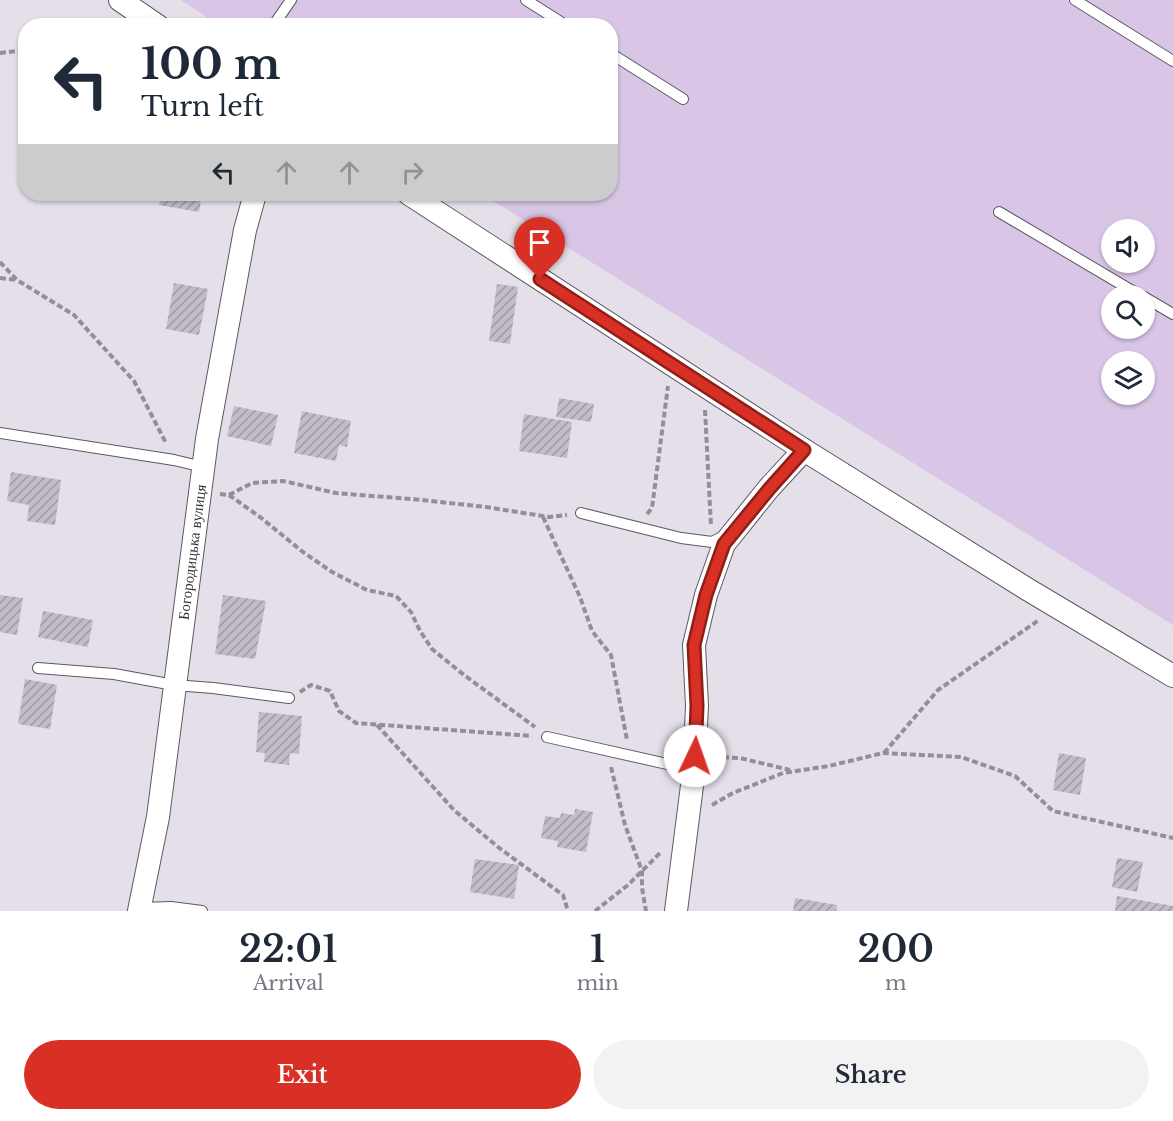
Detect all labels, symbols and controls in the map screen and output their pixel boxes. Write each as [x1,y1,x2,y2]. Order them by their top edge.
text: 100 m [141,38,280,90]
icon: left [42,42,120,120]
text: Turn left [141,90,264,123]
icon: left [207,156,240,189]
icon: ahead [270,156,303,189]
icon: ahead [333,156,366,189]
icon: right [396,156,429,189]
pin [514,217,565,279]
map controls [1101,219,1155,405]
button: sound [1101,219,1155,273]
icon: arrive [523,226,556,259]
button: search [1101,285,1155,339]
button: layers [1101,351,1155,405]
street label: Богородицька вулиця [174,483,210,621]
position arrow [663,724,727,788]
text: 22:01 [239,927,338,972]
text: 1 [590,927,606,972]
text: 200 [858,927,934,972]
text: Arrival [253,971,324,995]
text: min [577,971,619,995]
text: m [885,971,907,995]
button: Exit [24,1040,581,1109]
button: Share [593,1040,1149,1109]

